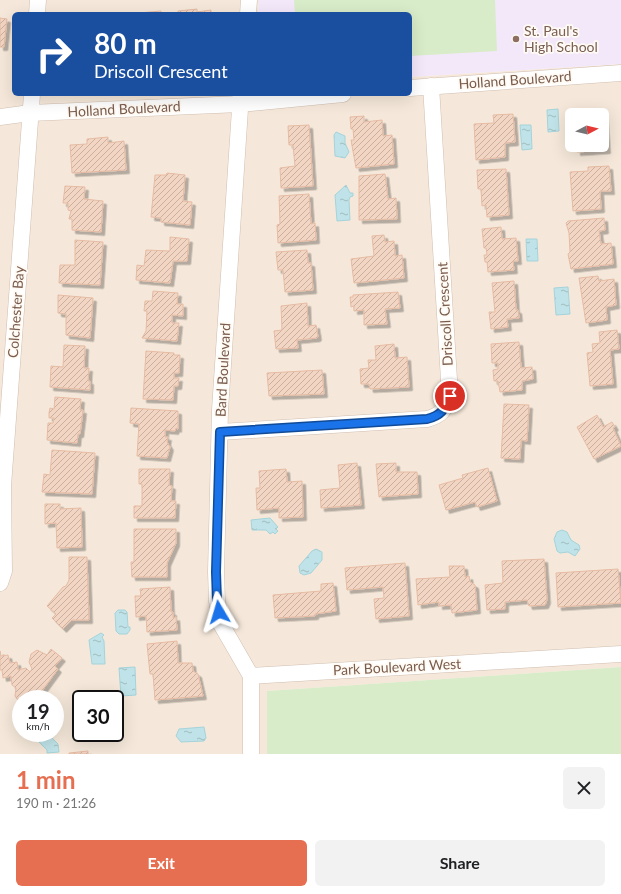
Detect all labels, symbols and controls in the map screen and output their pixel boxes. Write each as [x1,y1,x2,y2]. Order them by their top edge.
place label: St. Paul's High School [524,22,598,55]
text: 80 m [94,26,157,60]
icon: right [28,28,80,80]
marker: St. Paul's High School [511,34,521,44]
text: Driscoll Crescent [94,60,228,82]
street label: Holland Boulevard [458,67,572,92]
street label: Holland Boulevard [67,97,181,120]
north arrow [565,108,609,152]
map controls [565,108,609,152]
street label: Driscoll Crescent [433,262,456,366]
street label: Colchester Bay [4,265,27,359]
street label: Bard Boulevard [212,323,233,417]
pin [433,379,467,413]
icon: arrive [439,385,461,407]
position arrow [198,591,240,633]
street label: Park Boulevard West [332,655,462,678]
speed limit sign: 30 [72,690,124,742]
text: 19 [26,699,50,723]
text: km/h [26,720,50,732]
text: 1 min [16,765,76,794]
button: close [563,767,605,809]
text: 190 m · 21:26 [16,795,96,811]
button: Exit [16,840,307,886]
button: Share [315,840,605,886]

